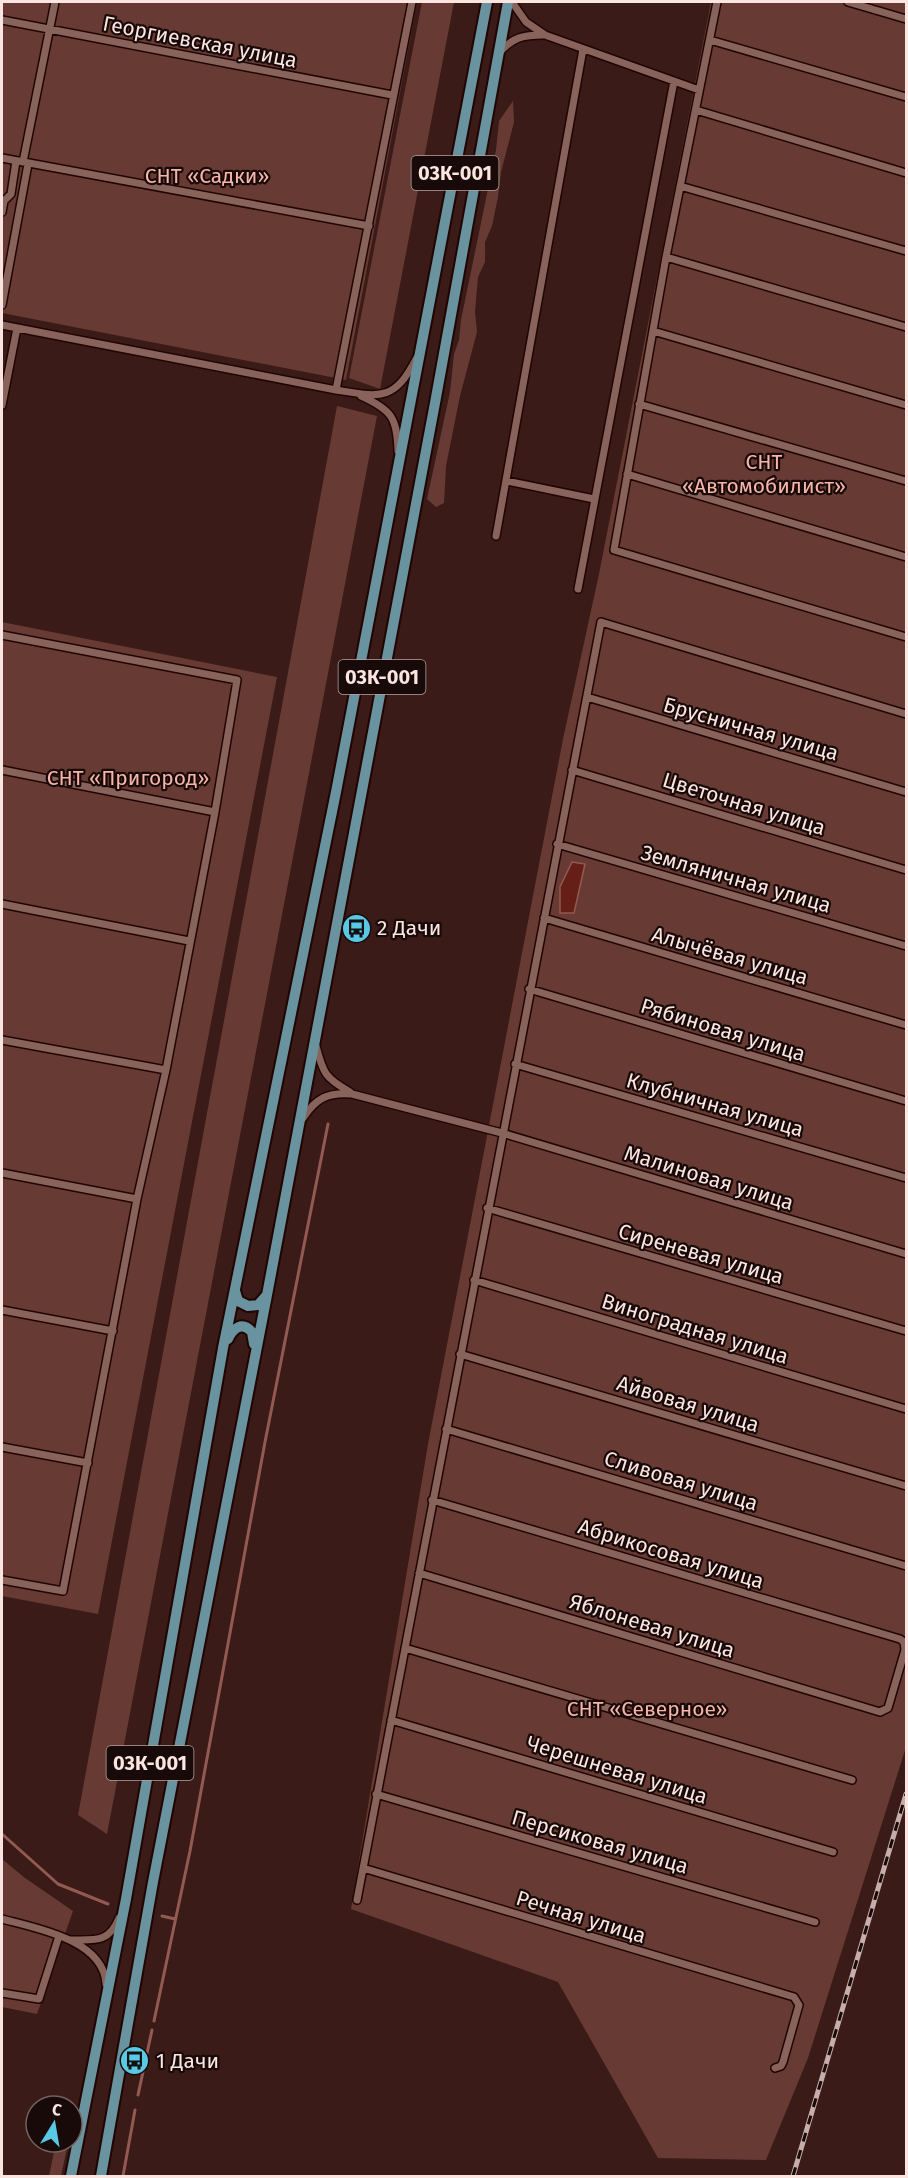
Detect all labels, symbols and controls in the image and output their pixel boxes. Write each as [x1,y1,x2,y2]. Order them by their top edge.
street label: Георгиевская улица [101,10,299,74]
road number: 03К-001 [412,156,498,190]
park label: СНТ «Садки» [145,163,269,189]
park label: СНТ «Автомобилист» [682,449,846,499]
road number: 03К-001 [338,660,425,694]
street label: Брусничная улица [660,692,842,766]
park label: СНТ «Пригород» [47,765,209,791]
street label: Цветочная улица [659,767,829,841]
street label: Земляничная улица [638,839,834,919]
bus stop icon: 2 Дачи [340,912,372,944]
place label: 2 Дачи [377,915,441,941]
street label: Алычёвая улица [649,921,811,991]
street label: Рябиновая улица [637,993,809,1067]
street label: Клубничная улица [623,1067,807,1143]
street label: Малиновая улица [621,1140,797,1216]
street label: Сиреневая улица [615,1218,787,1290]
street label: Виноградная улица [598,1288,792,1370]
street label: Айвовая улица [614,1370,762,1438]
street label: Сливовая улица [601,1445,761,1517]
street label: Абрикосовая улица [575,1513,767,1595]
street label: Яблоневая улица [566,1588,738,1664]
park label: СНТ «Северное» [567,1696,727,1722]
street label: Черешневая улица [524,1730,710,1810]
road number: 03К-001 [106,1746,194,1780]
street label: Персиковая улица [509,1804,691,1880]
street label: Речная улица [513,1885,649,1949]
bus stop icon: 1 Дачи [119,2045,151,2077]
place label: 1 Дачи [156,2048,219,2074]
north arrow [24,2094,84,2154]
text: С [50,2100,64,2120]

